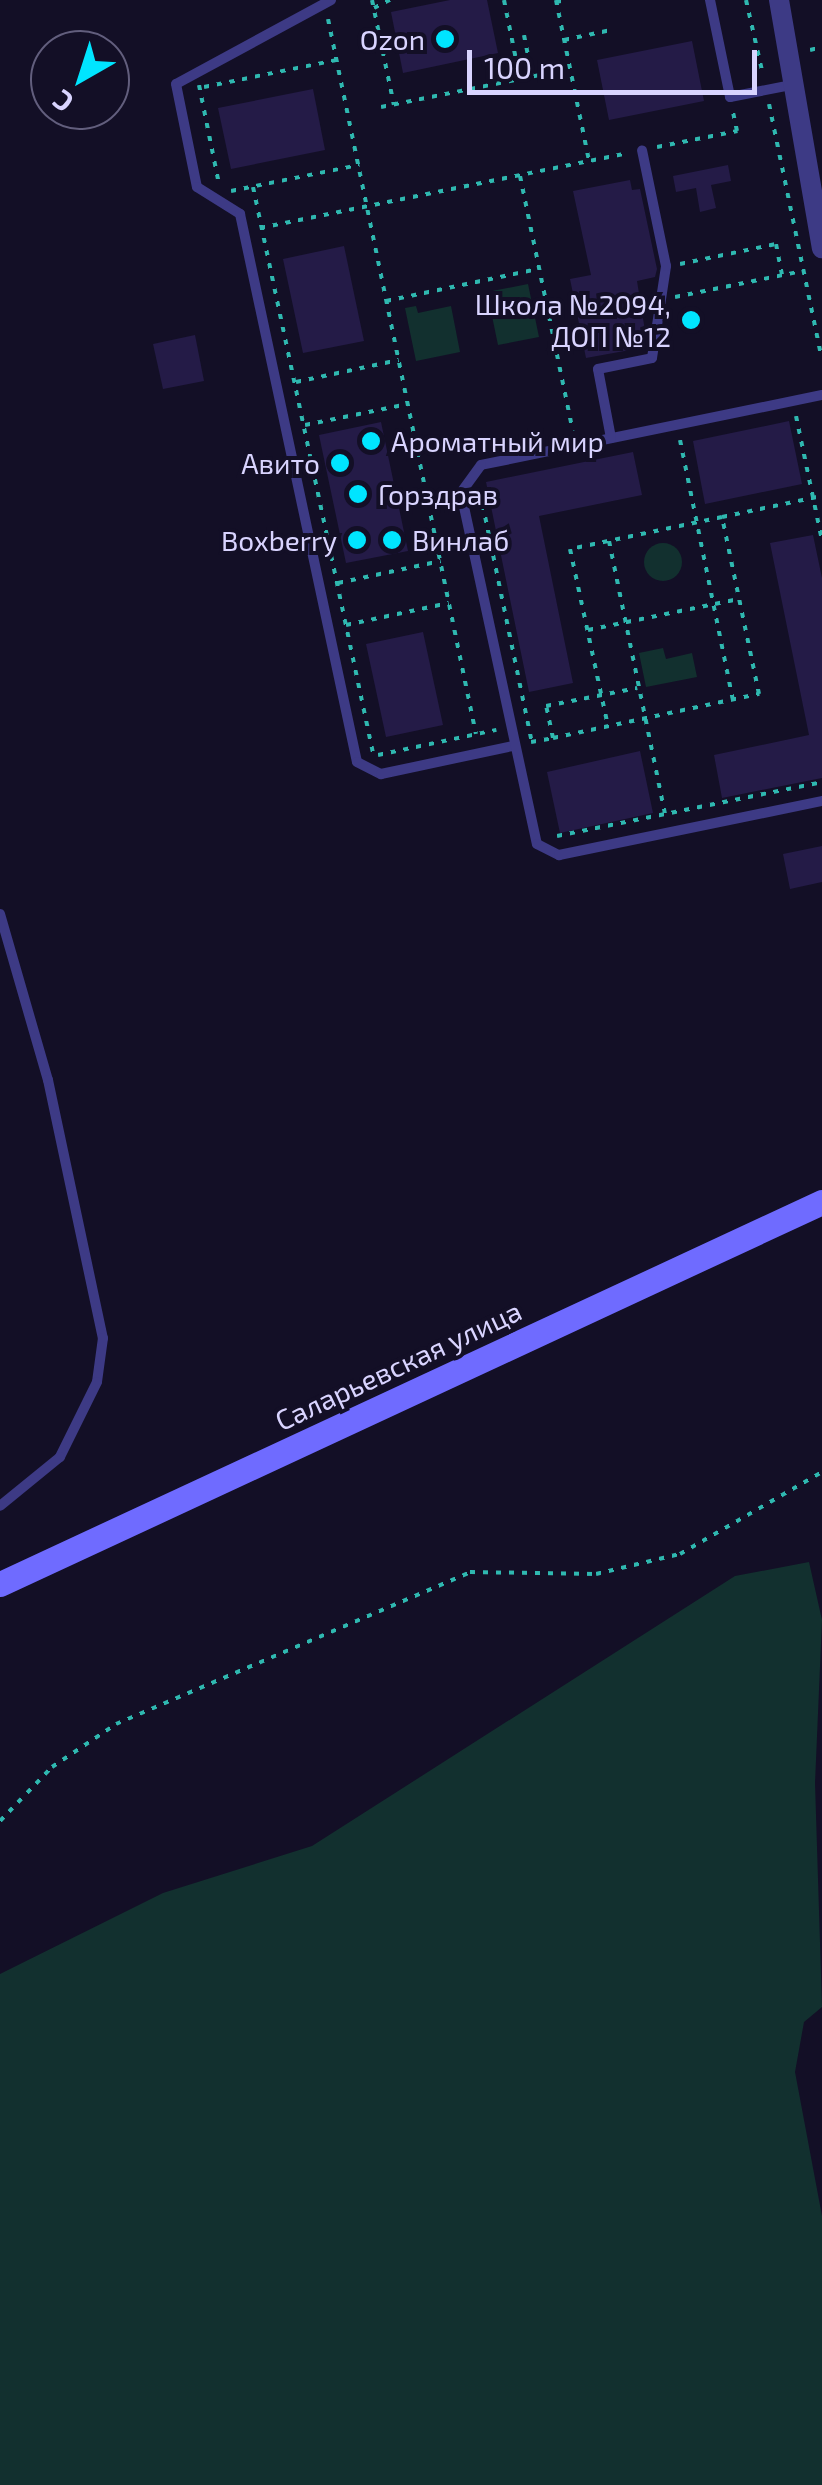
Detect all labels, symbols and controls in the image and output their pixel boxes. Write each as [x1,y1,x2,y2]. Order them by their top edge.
place label: Ozon [360,22,425,56]
marker: Ozon [434,28,456,50]
north arrow [30,30,130,130]
scale bar [472,30,762,92]
text: 100 m [484,49,565,85]
text: С [45,83,79,120]
place label: Школа №2094, ДОП №12 [475,287,671,353]
marker: Школа №2094, ДОП №12 [680,309,702,331]
place label: Ароматный мир [391,424,604,458]
marker: Ароматный мир [360,430,382,452]
place label: Авито [241,446,320,480]
marker: Авито [329,452,351,474]
place label: Горздрав [378,477,498,511]
marker: Горздрав [347,483,369,505]
place label: Boxberry [221,523,337,557]
place label: Винлаб [412,523,509,557]
marker: Boxberry [346,529,368,551]
marker: Винлаб [381,529,403,551]
street label: Саларьевская улица [270,1293,526,1437]

